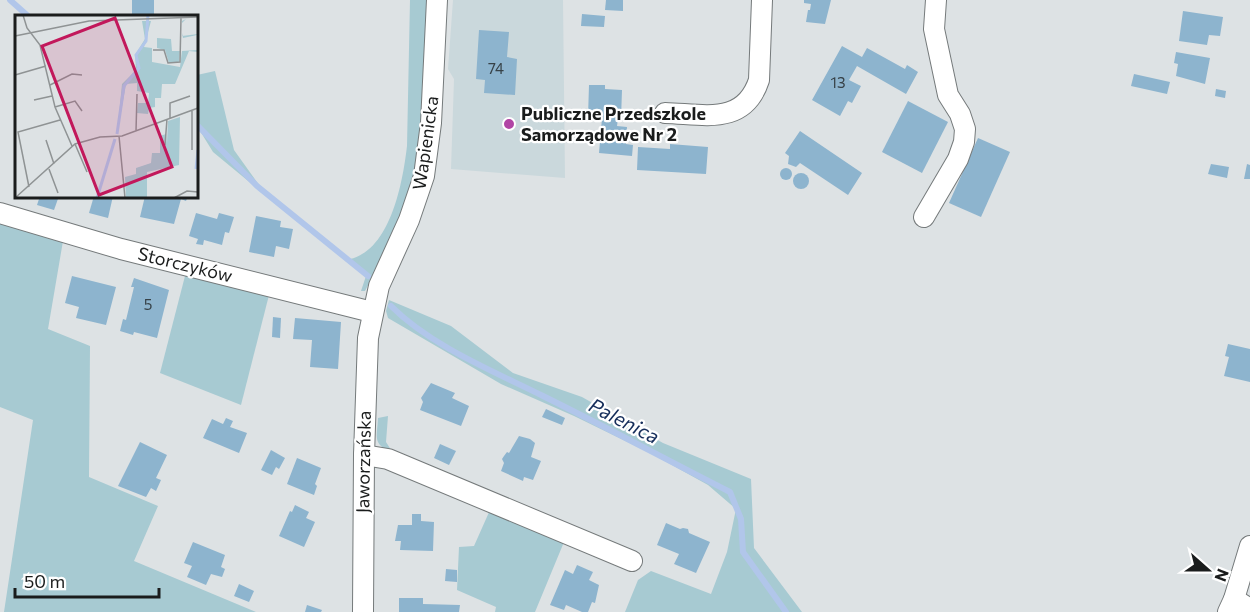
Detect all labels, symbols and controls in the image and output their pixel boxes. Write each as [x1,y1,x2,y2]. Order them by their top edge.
inset map [15,15,198,198]
house number: 74 [488,59,504,77]
house number: 13 [831,73,845,91]
street label: Wapienicka [408,94,442,191]
place label: Publiczne Przedszkole Samorządowe Nr 2 [521,102,706,145]
marker: Publiczne Przedszkole Samorządowe Nr 2 [502,117,516,131]
street label: Storczyków [136,242,235,286]
house number: 5 [144,295,152,313]
water label: Palenica [585,392,664,448]
street label: Jaworzańska [351,411,375,513]
north arrow [1178,540,1238,600]
scale bar [15,561,159,599]
text: N [1211,567,1233,585]
text: 50 m [24,570,65,592]

